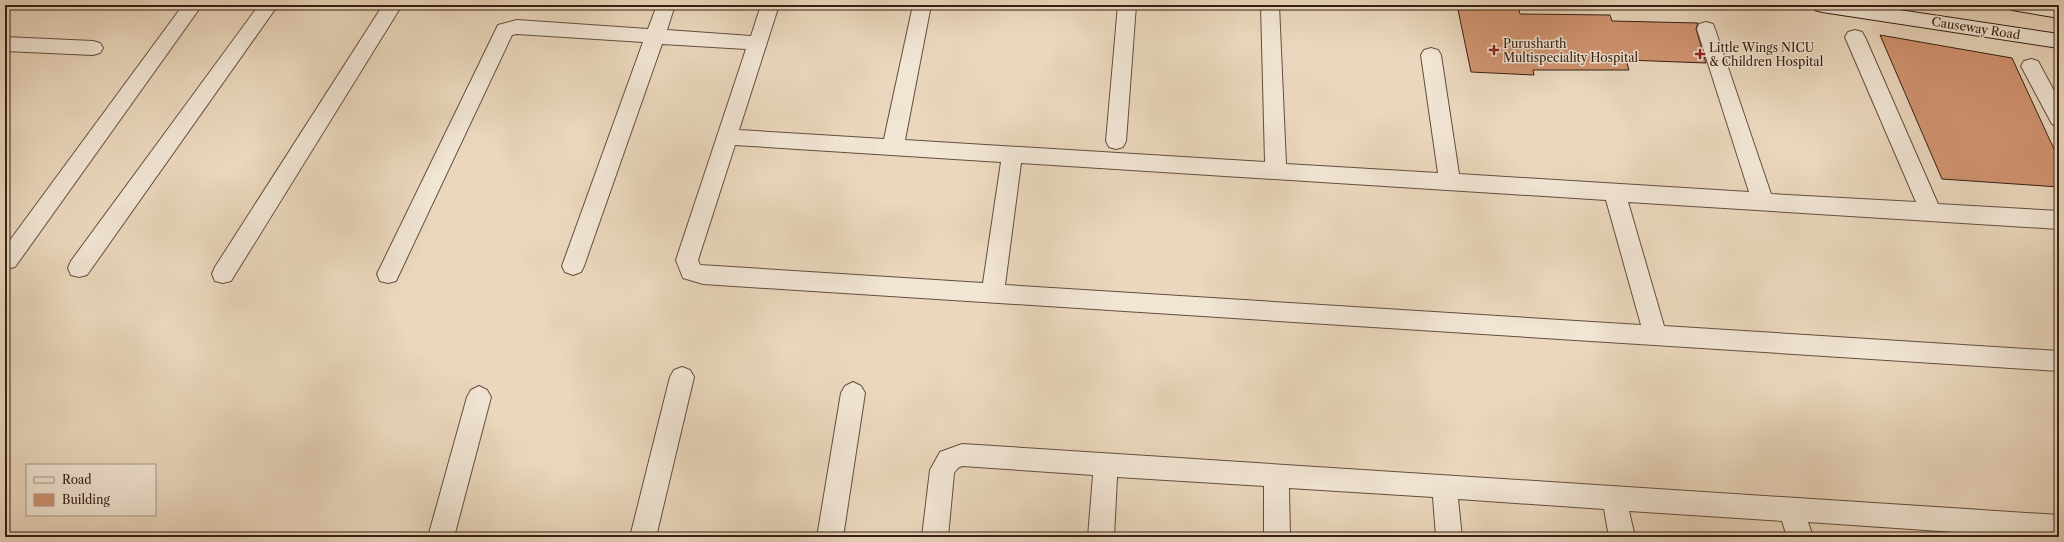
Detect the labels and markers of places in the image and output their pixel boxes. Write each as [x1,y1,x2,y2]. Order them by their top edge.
place label: Purusharth Multispeciality Hospital [1503,36,1639,65]
place label: Little Wings NICU & Children Hospital [1709,40,1824,69]
marker: Purusharth Multispeciality Hospital [1488,44,1500,56]
marker: Little Wings NICU & Children Hospital [1694,48,1706,60]

